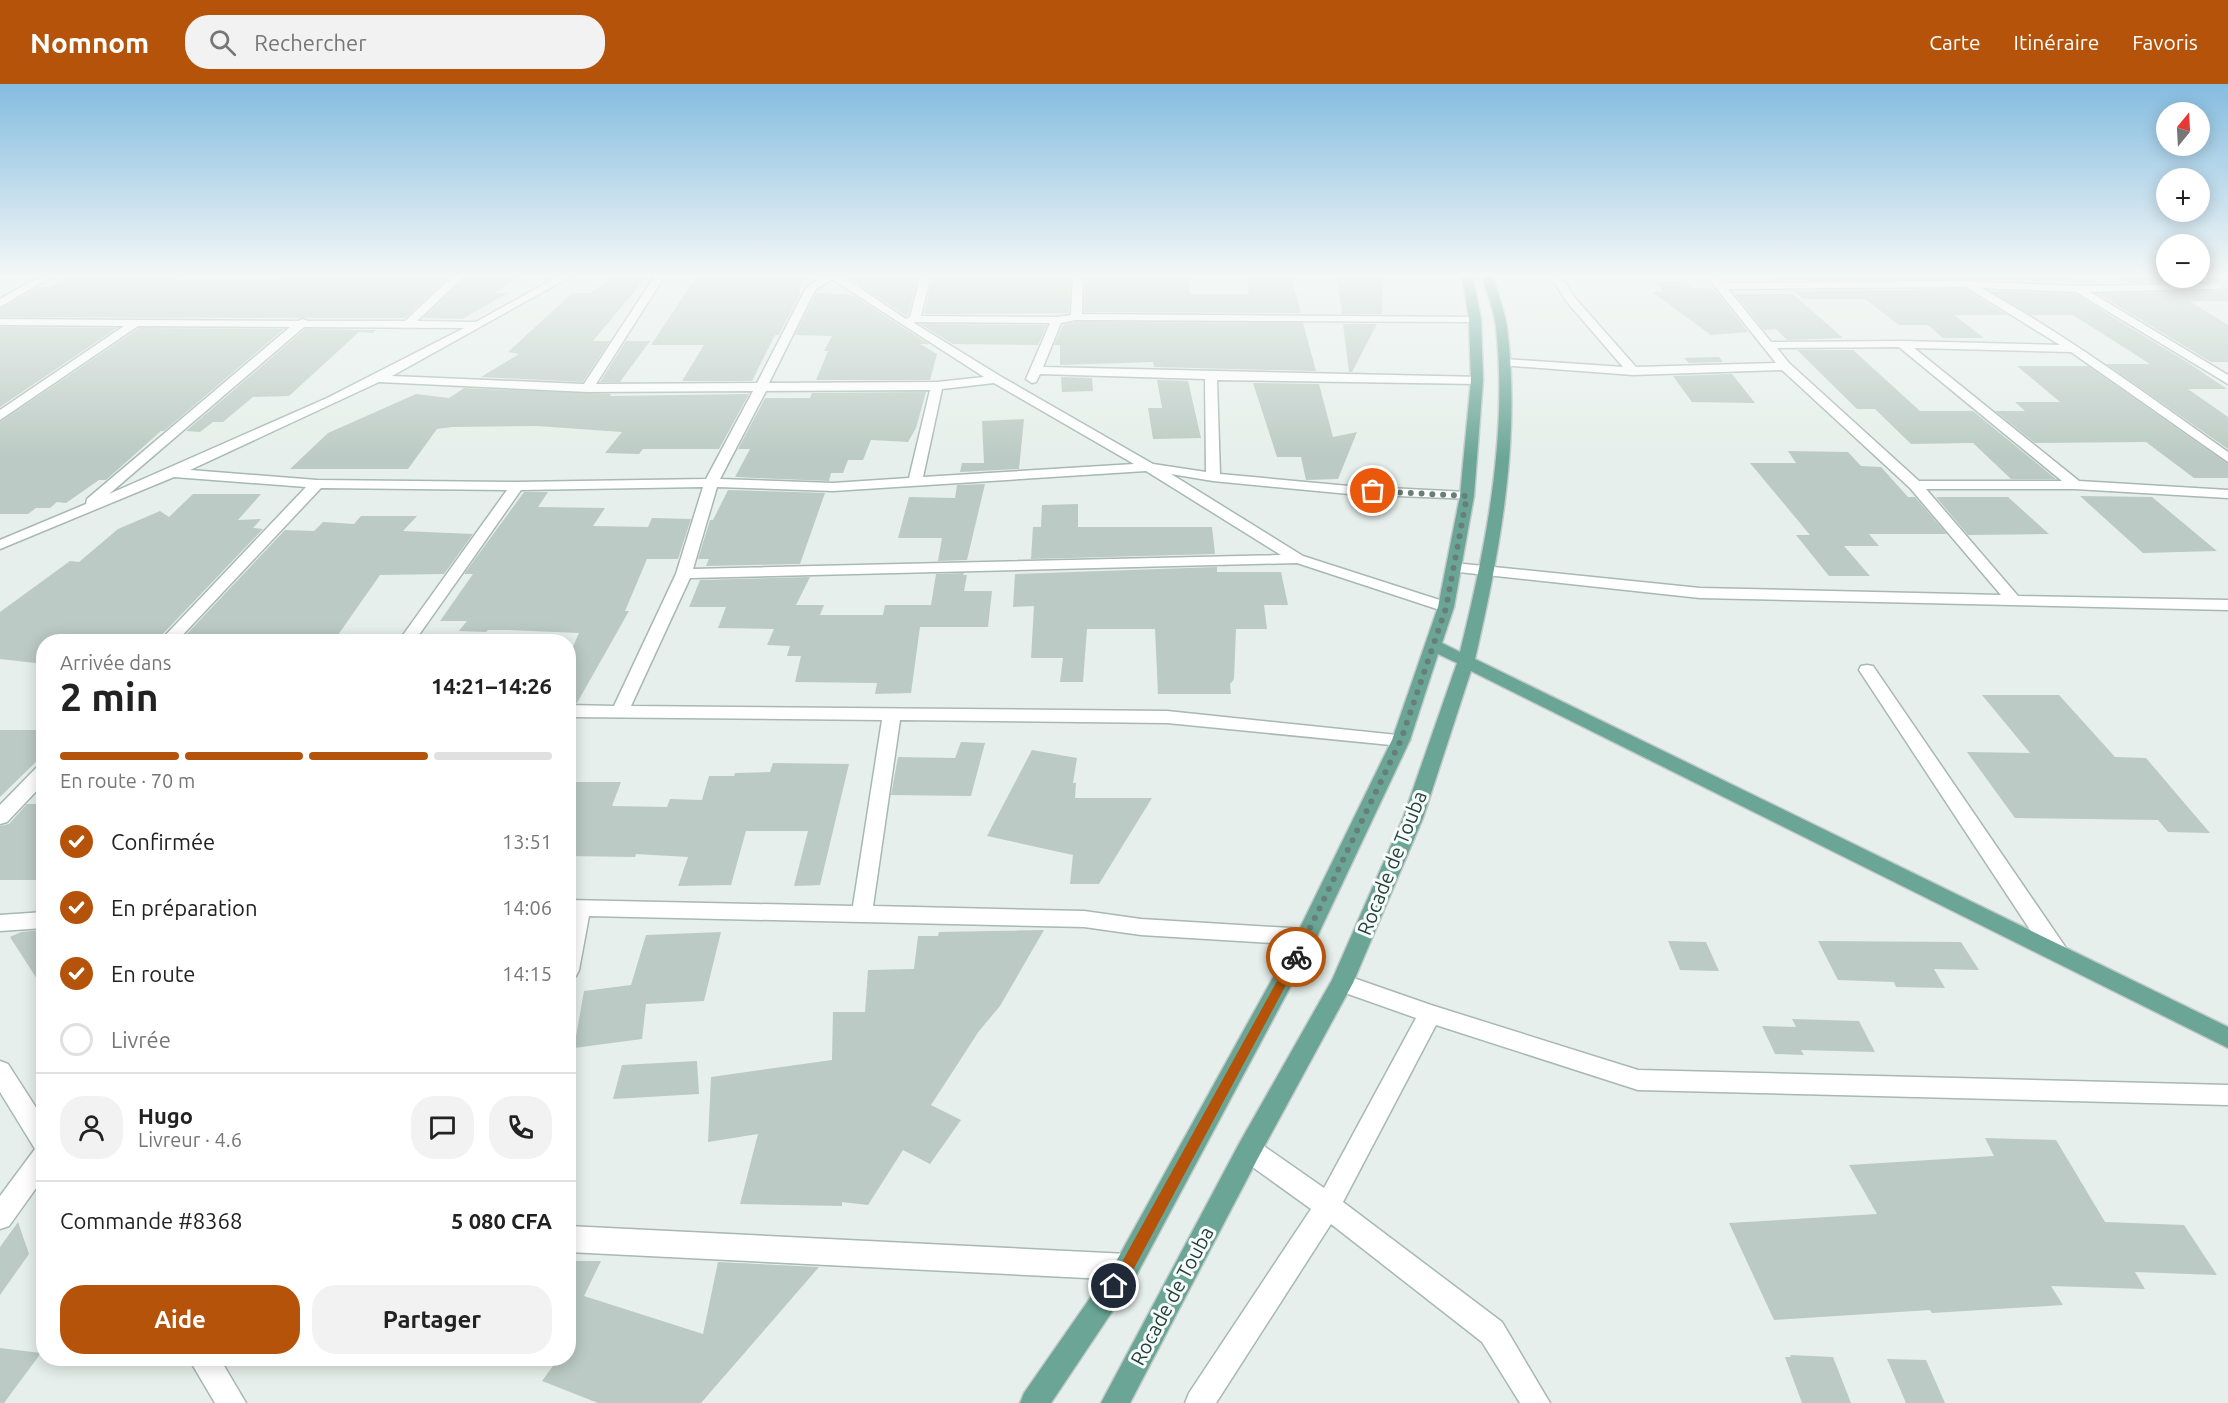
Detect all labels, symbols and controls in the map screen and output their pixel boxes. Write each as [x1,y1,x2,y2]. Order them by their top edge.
search box [185,15,605,69]
icon: search [206,26,239,59]
text: Nomnom [30,27,149,58]
text: Rechercher [254,30,367,55]
text: Carte [1929,30,1981,54]
text: Itinéraire [2014,30,2099,54]
text: Favoris [2132,30,2198,54]
north arrow [2156,102,2210,156]
map controls [2156,102,2210,288]
button: + [2156,168,2210,222]
button: − [2156,234,2210,288]
pin [1347,465,1398,516]
icon: bag [1356,474,1389,507]
text: Arrivée dans [60,651,171,674]
text: 14:21–14:26 [431,673,552,698]
text: 2 min [60,675,159,718]
text: En route · 70 m [60,769,195,792]
street label: Rocade de Touba [1352,787,1431,938]
icon: check [60,825,93,858]
text: Confirmée [111,829,215,854]
text: 13:51 [502,830,552,853]
icon: check [60,891,93,924]
text: En préparation [111,895,258,920]
text: 14:06 [502,896,552,919]
courier [1266,927,1326,987]
icon: bike [1280,941,1313,974]
icon: check [60,957,93,990]
text: En route [111,961,195,986]
text: 14:15 [502,962,552,985]
text: Livrée [111,1027,171,1052]
button: person [60,1096,123,1159]
button: chat [411,1096,474,1159]
button: phone [489,1096,552,1159]
text: Hugo [138,1103,193,1128]
text: Livreur · 4.6 [138,1128,242,1151]
text: Commande #8368 [60,1208,242,1233]
text: 5 080 CFA [451,1208,552,1233]
street label: Rocade de Touba [1125,1223,1218,1369]
pin [1088,1260,1139,1311]
icon: home [1097,1269,1130,1302]
button: Aide [60,1285,300,1354]
button: Partager [312,1285,552,1354]

